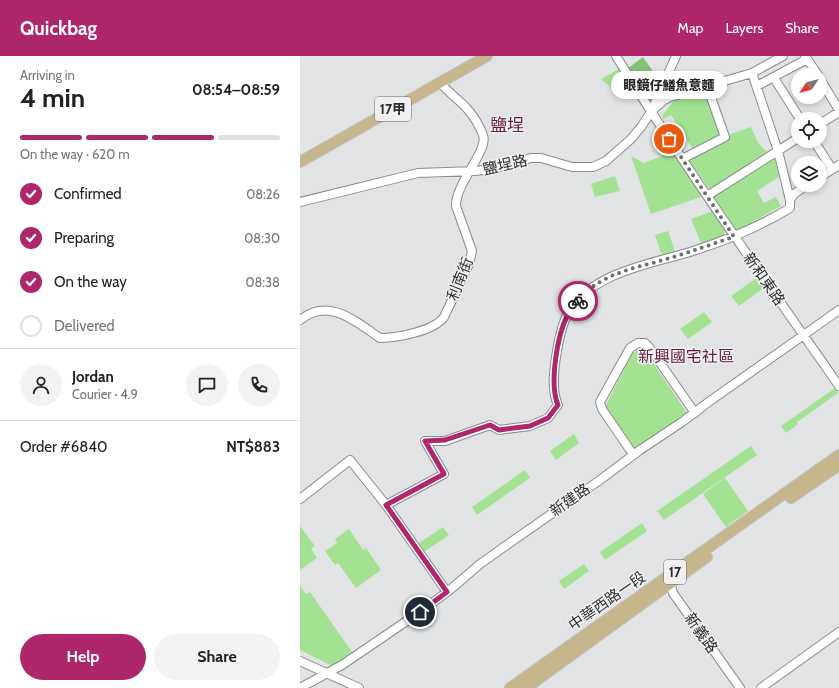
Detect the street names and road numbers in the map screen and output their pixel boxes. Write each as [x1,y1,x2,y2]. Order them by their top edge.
road number: 17甲 [375,97,411,121]
street label: 鹽埕路 [481,151,529,179]
street label: 新和東路 [739,249,789,309]
street label: 利南街 [443,255,477,303]
street label: 新建路 [546,480,594,520]
road number: 17 [664,560,686,584]
street label: 中華西路一段 [565,568,649,634]
street label: 新義路 [681,609,721,657]

